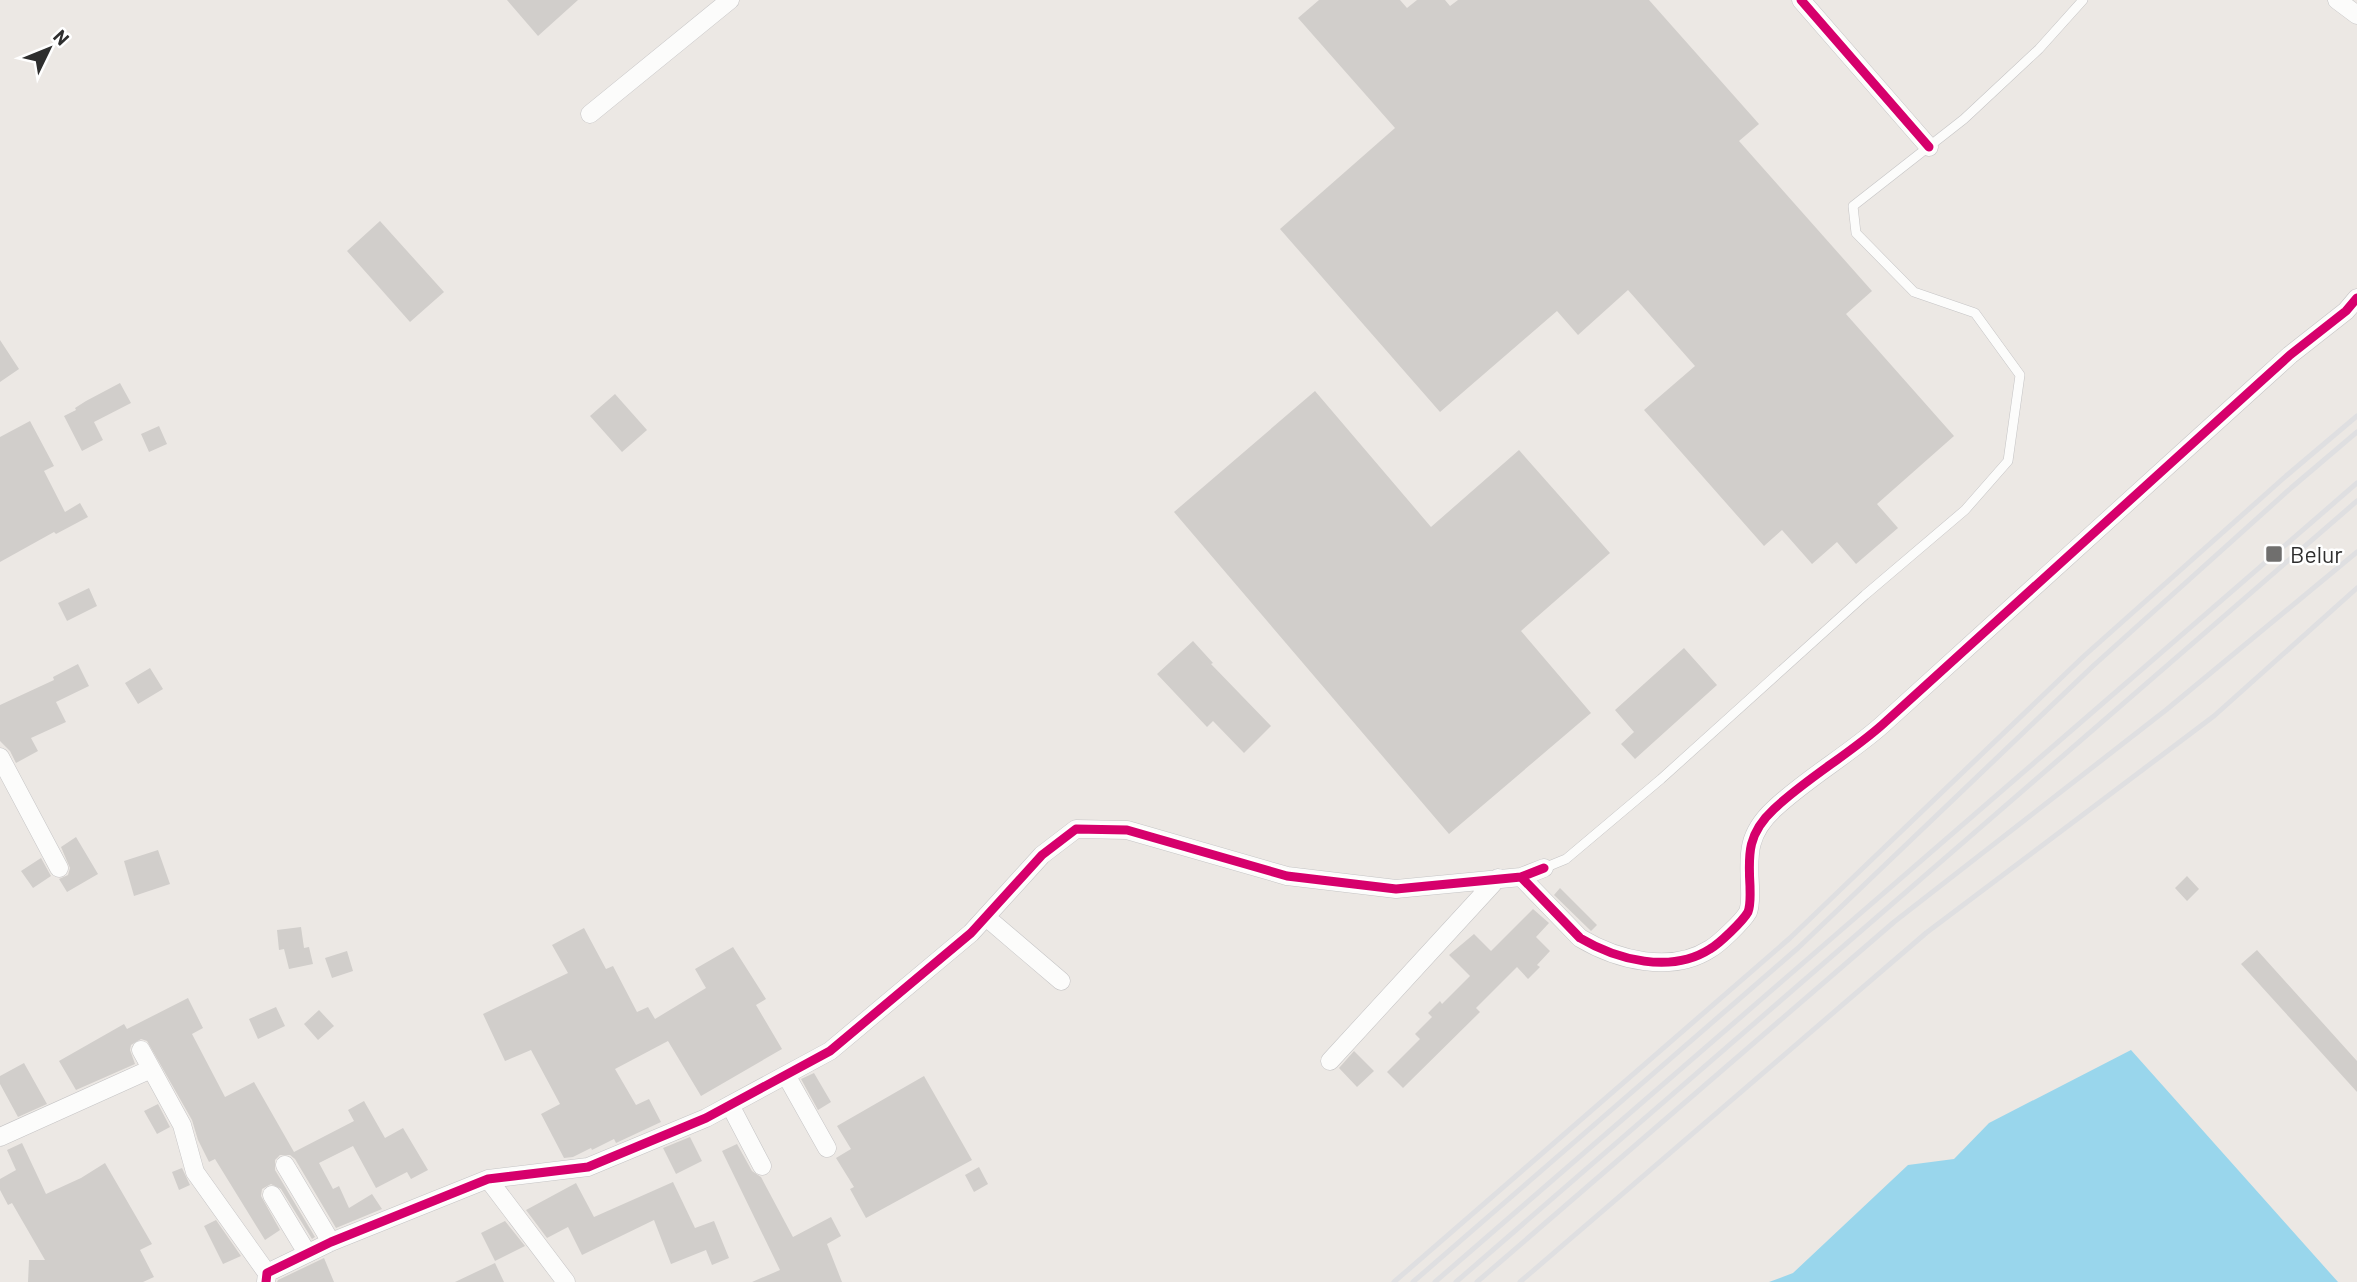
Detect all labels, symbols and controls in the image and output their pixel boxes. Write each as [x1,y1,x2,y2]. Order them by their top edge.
north arrow [14,14,84,84]
text: N [49,25,75,50]
place label: Belur [2290,540,2343,568]
marker: Belur [2264,544,2284,564]

